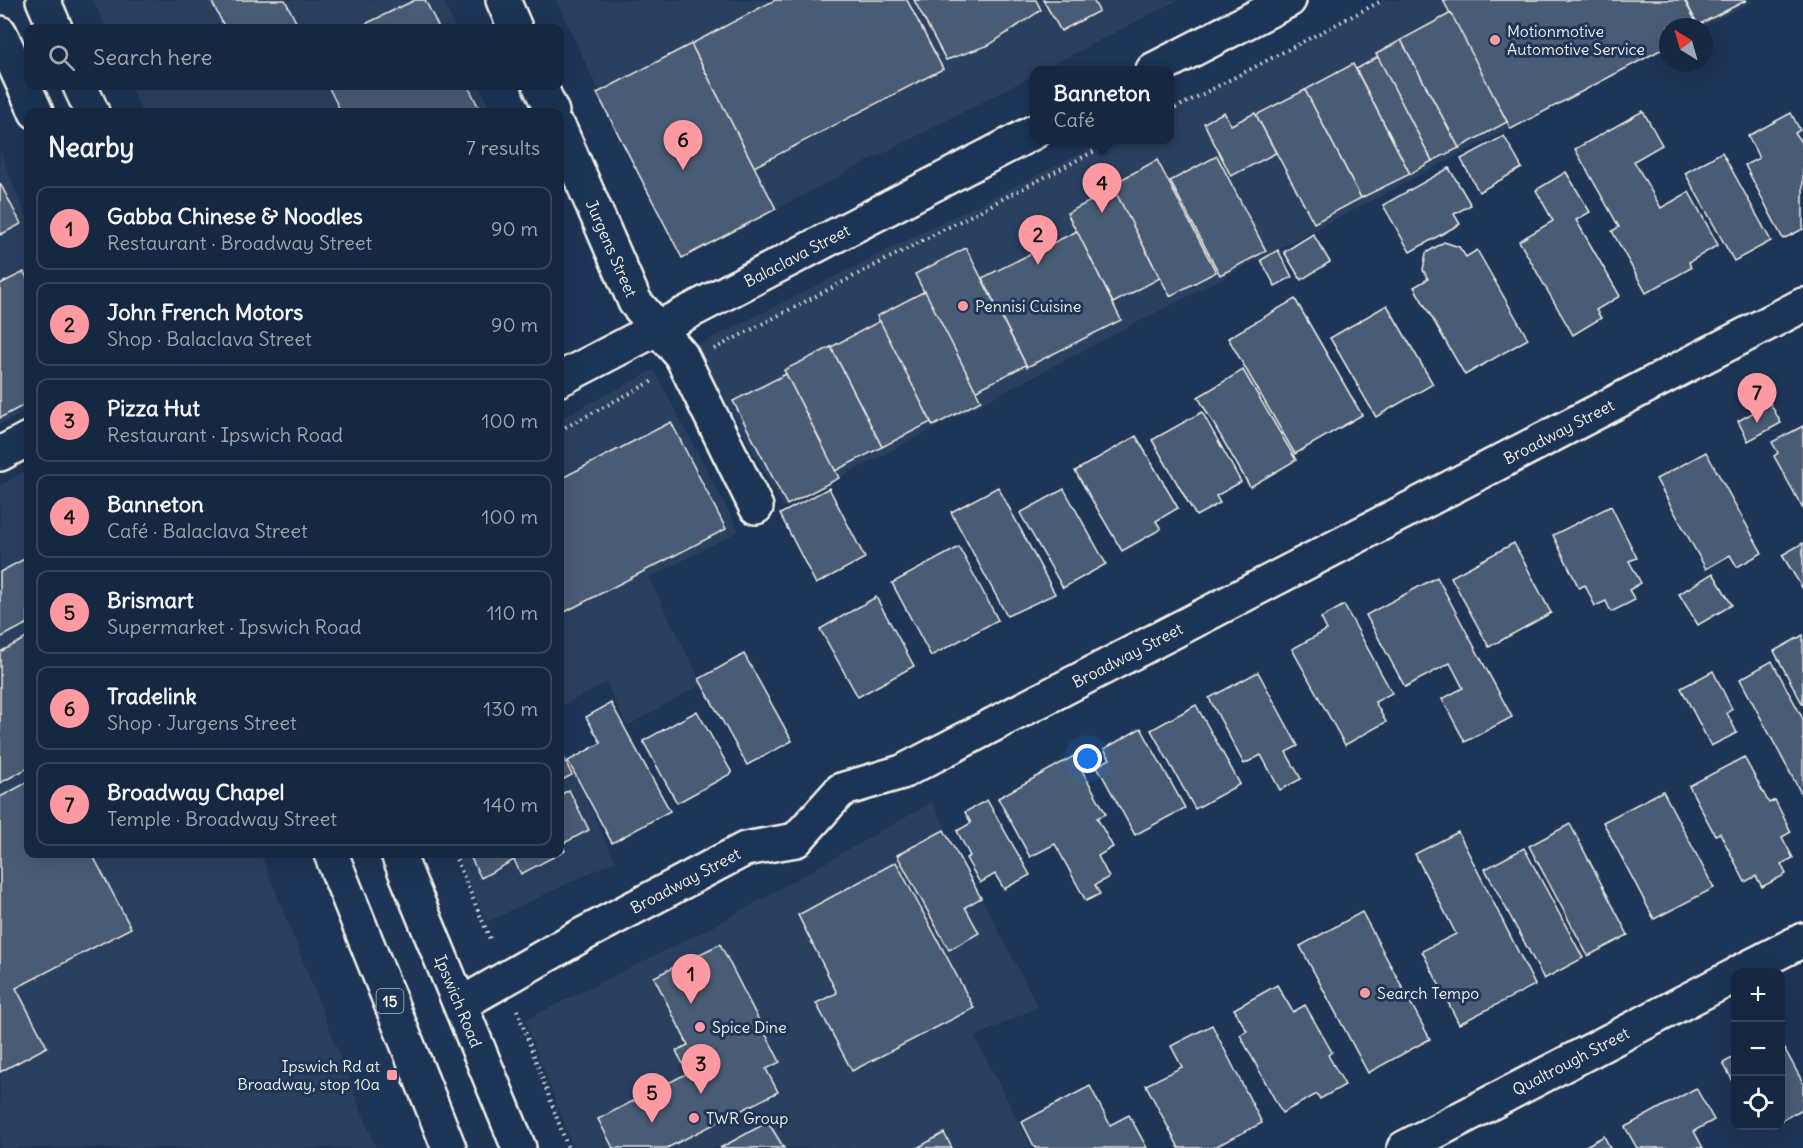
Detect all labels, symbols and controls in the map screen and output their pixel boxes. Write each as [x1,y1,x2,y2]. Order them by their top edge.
north arrow [1659,18,1713,72]
place label: Motionmotive Automotive Service [1507,21,1645,59]
search box [24,24,564,90]
marker: Motionmotive Automotive Service [1488,33,1502,47]
icon: search [45,41,78,74]
text: Search here [93,43,212,71]
popup [1030,66,1174,144]
text: Banneton [1054,79,1150,107]
text: Café [1054,107,1095,132]
pin: 6 [664,120,702,170]
text: Nearby [48,131,134,164]
text: 7 results [466,135,540,160]
pin: 4 [1082,164,1122,213]
street label: Jurgens Street [582,196,642,301]
text: Gabba Chinese & Noodles [107,202,363,230]
text: 1 [66,216,73,241]
text: 90 m [491,216,538,241]
pin: 2 [1018,216,1058,265]
street label: Balaclava Street [740,220,854,291]
text: Restaurant · Broadway Street [107,230,372,255]
place label: Pennisi Cuisine [975,296,1081,316]
text: John French Motors [107,298,303,326]
marker: Pennisi Cuisine [956,299,970,313]
text: 2 [64,312,75,337]
text: 90 m [491,312,538,337]
text: Shop · Balaclava Street [107,326,312,351]
pin: 7 [1738,374,1776,423]
text: Pizza Hut [107,394,200,422]
street label: Broadway Street [1500,394,1618,468]
text: 3 [64,408,75,433]
text: 100 m [481,408,538,433]
text: Restaurant · Ipswich Road [107,422,343,447]
text: Banneton [107,490,204,518]
text: 4 [64,504,75,529]
text: 100 m [481,504,538,529]
text: Café · Balaclava Street [107,518,308,543]
text: Brismart [107,586,194,614]
text: 5 [64,600,75,625]
text: 110 m [487,600,538,625]
text: Supermarket · Ipswich Road [107,614,361,639]
street label: Broadway Street [1069,618,1186,692]
text: Tradelink [107,682,197,710]
text: 6 [64,696,75,721]
text: 130 m [483,696,538,721]
text: Shop · Jurgens Street [107,710,297,735]
your location [1073,744,1102,773]
text: Broadway Chapel [107,778,285,806]
text: 7 [65,792,74,817]
text: 140 m [483,792,538,817]
text: Temple · Broadway Street [107,806,337,831]
street label: Broadway Street [627,843,744,918]
street label: Ipswich Road [431,952,486,1050]
pin: 1 [672,954,710,1004]
map controls [1731,968,1785,1130]
button: + [1731,968,1785,1022]
place label: Search Tempo [1377,983,1479,1003]
marker: Search Tempo [1358,986,1372,1000]
road number: 15 [376,989,404,1013]
place label: Spice Dine [712,1017,787,1037]
marker: Spice Dine [693,1020,707,1034]
street label: Qualtrough Street [1509,1022,1633,1100]
button: − [1731,1022,1785,1076]
pin: 3 [682,1044,720,1094]
place label: Ipswich Rd at Broadway, stop 10a [237,1056,381,1094]
marker: Ipswich Rd at Broadway, stop 10a [385,1068,399,1082]
pin: 5 [632,1074,672,1123]
button: locate [1731,1076,1785,1130]
place label: TWR Group [706,1108,788,1128]
marker: TWR Group [687,1111,701,1125]

